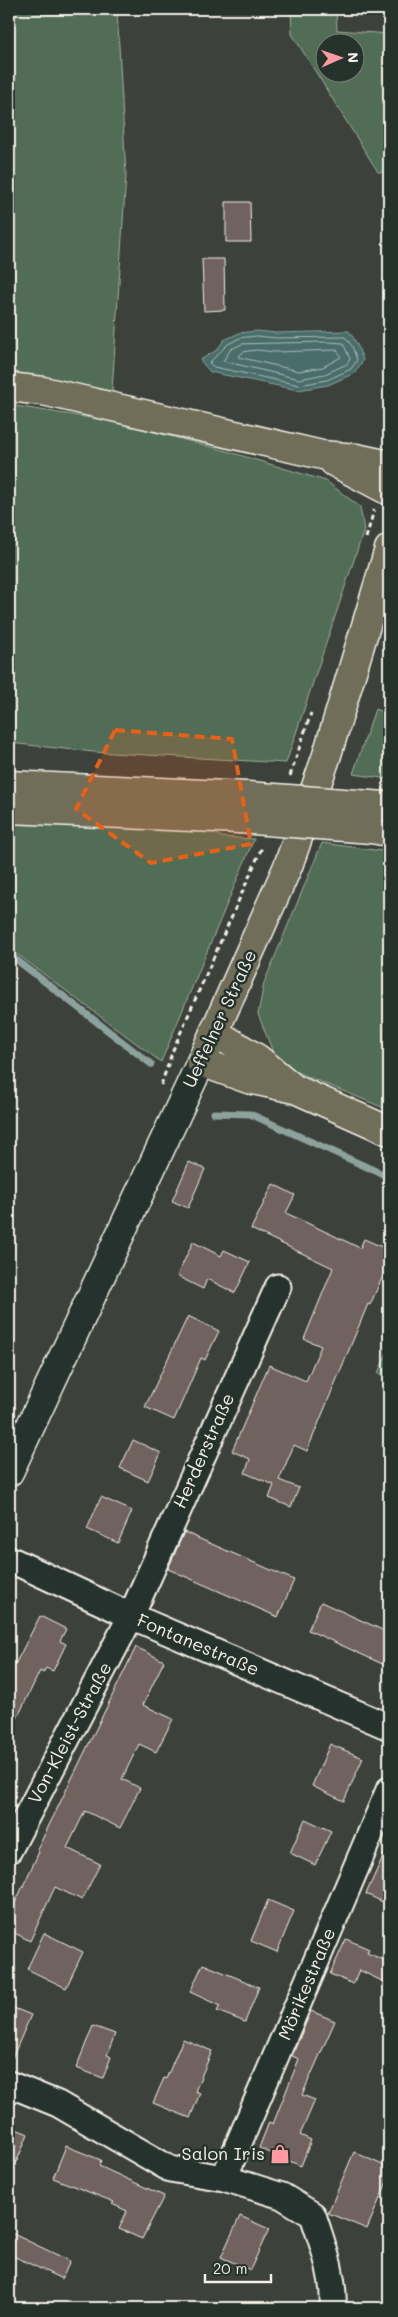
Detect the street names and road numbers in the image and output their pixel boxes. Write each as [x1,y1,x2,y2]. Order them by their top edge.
street label: Ueffelner Straße [177,946,262,1091]
street label: Herderstraße [167,1389,239,1512]
street label: Fontanestraße [134,1608,263,1681]
street label: Von-Kleist-Straße [22,1658,117,1807]
street label: Mörikestraße [272,1924,341,2043]

